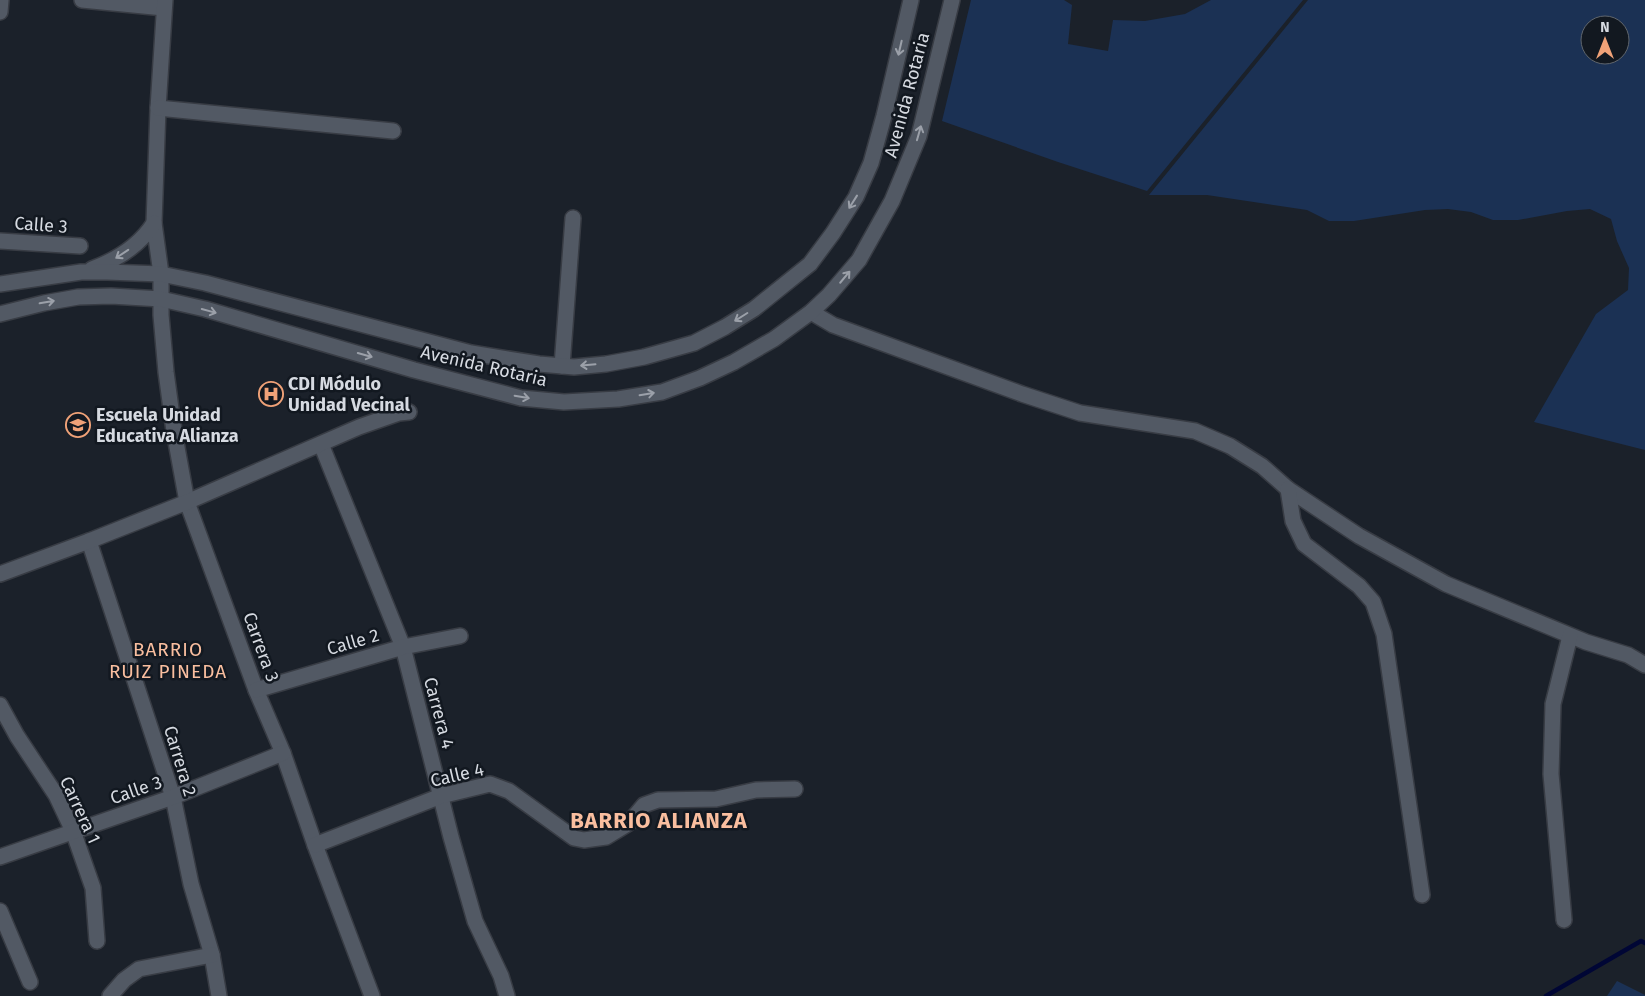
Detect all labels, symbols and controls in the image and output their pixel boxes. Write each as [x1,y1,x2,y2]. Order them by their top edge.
north arrow [1580,15,1630,65]
text: N [1600,19,1610,36]
street label: Avenida Rotaria [880,30,934,160]
one-way arrow [895,39,904,55]
one-way arrow [914,126,924,142]
one-way arrow [848,195,858,209]
street label: Calle 3 [14,212,68,238]
one-way arrow [115,249,129,259]
one-way arrow [839,270,850,283]
one-way arrow [39,297,55,307]
one-way arrow [200,306,216,316]
one-way arrow [735,313,749,323]
street label: Avenida Rotaria [419,341,549,391]
one-way arrow [356,351,372,361]
one-way arrow [580,361,596,370]
place label: CDI Módulo Unidad Vecinal [288,373,410,416]
hospital icon: CDI Módulo Unidad Vecinal [258,381,284,407]
one-way arrow [639,389,655,399]
one-way arrow [513,393,529,403]
place label: Escuela Unidad Educativa Alianza [96,404,239,447]
school or university icon: Escuela Unidad Educativa Alianza [65,412,91,438]
street label: Carrera 3 [238,609,284,685]
street label: Calle 2 [324,624,382,660]
district label: BARRIO RUIZ PINEDA [109,638,227,683]
street label: Carrera 4 [419,675,459,752]
street label: Carrera 2 [159,723,201,799]
street label: Calle 4 [428,758,486,792]
street label: Calle 3 [107,771,165,809]
street label: Carrera 1 [55,773,105,847]
district label: BARRIO ALIANZA [570,807,748,834]

